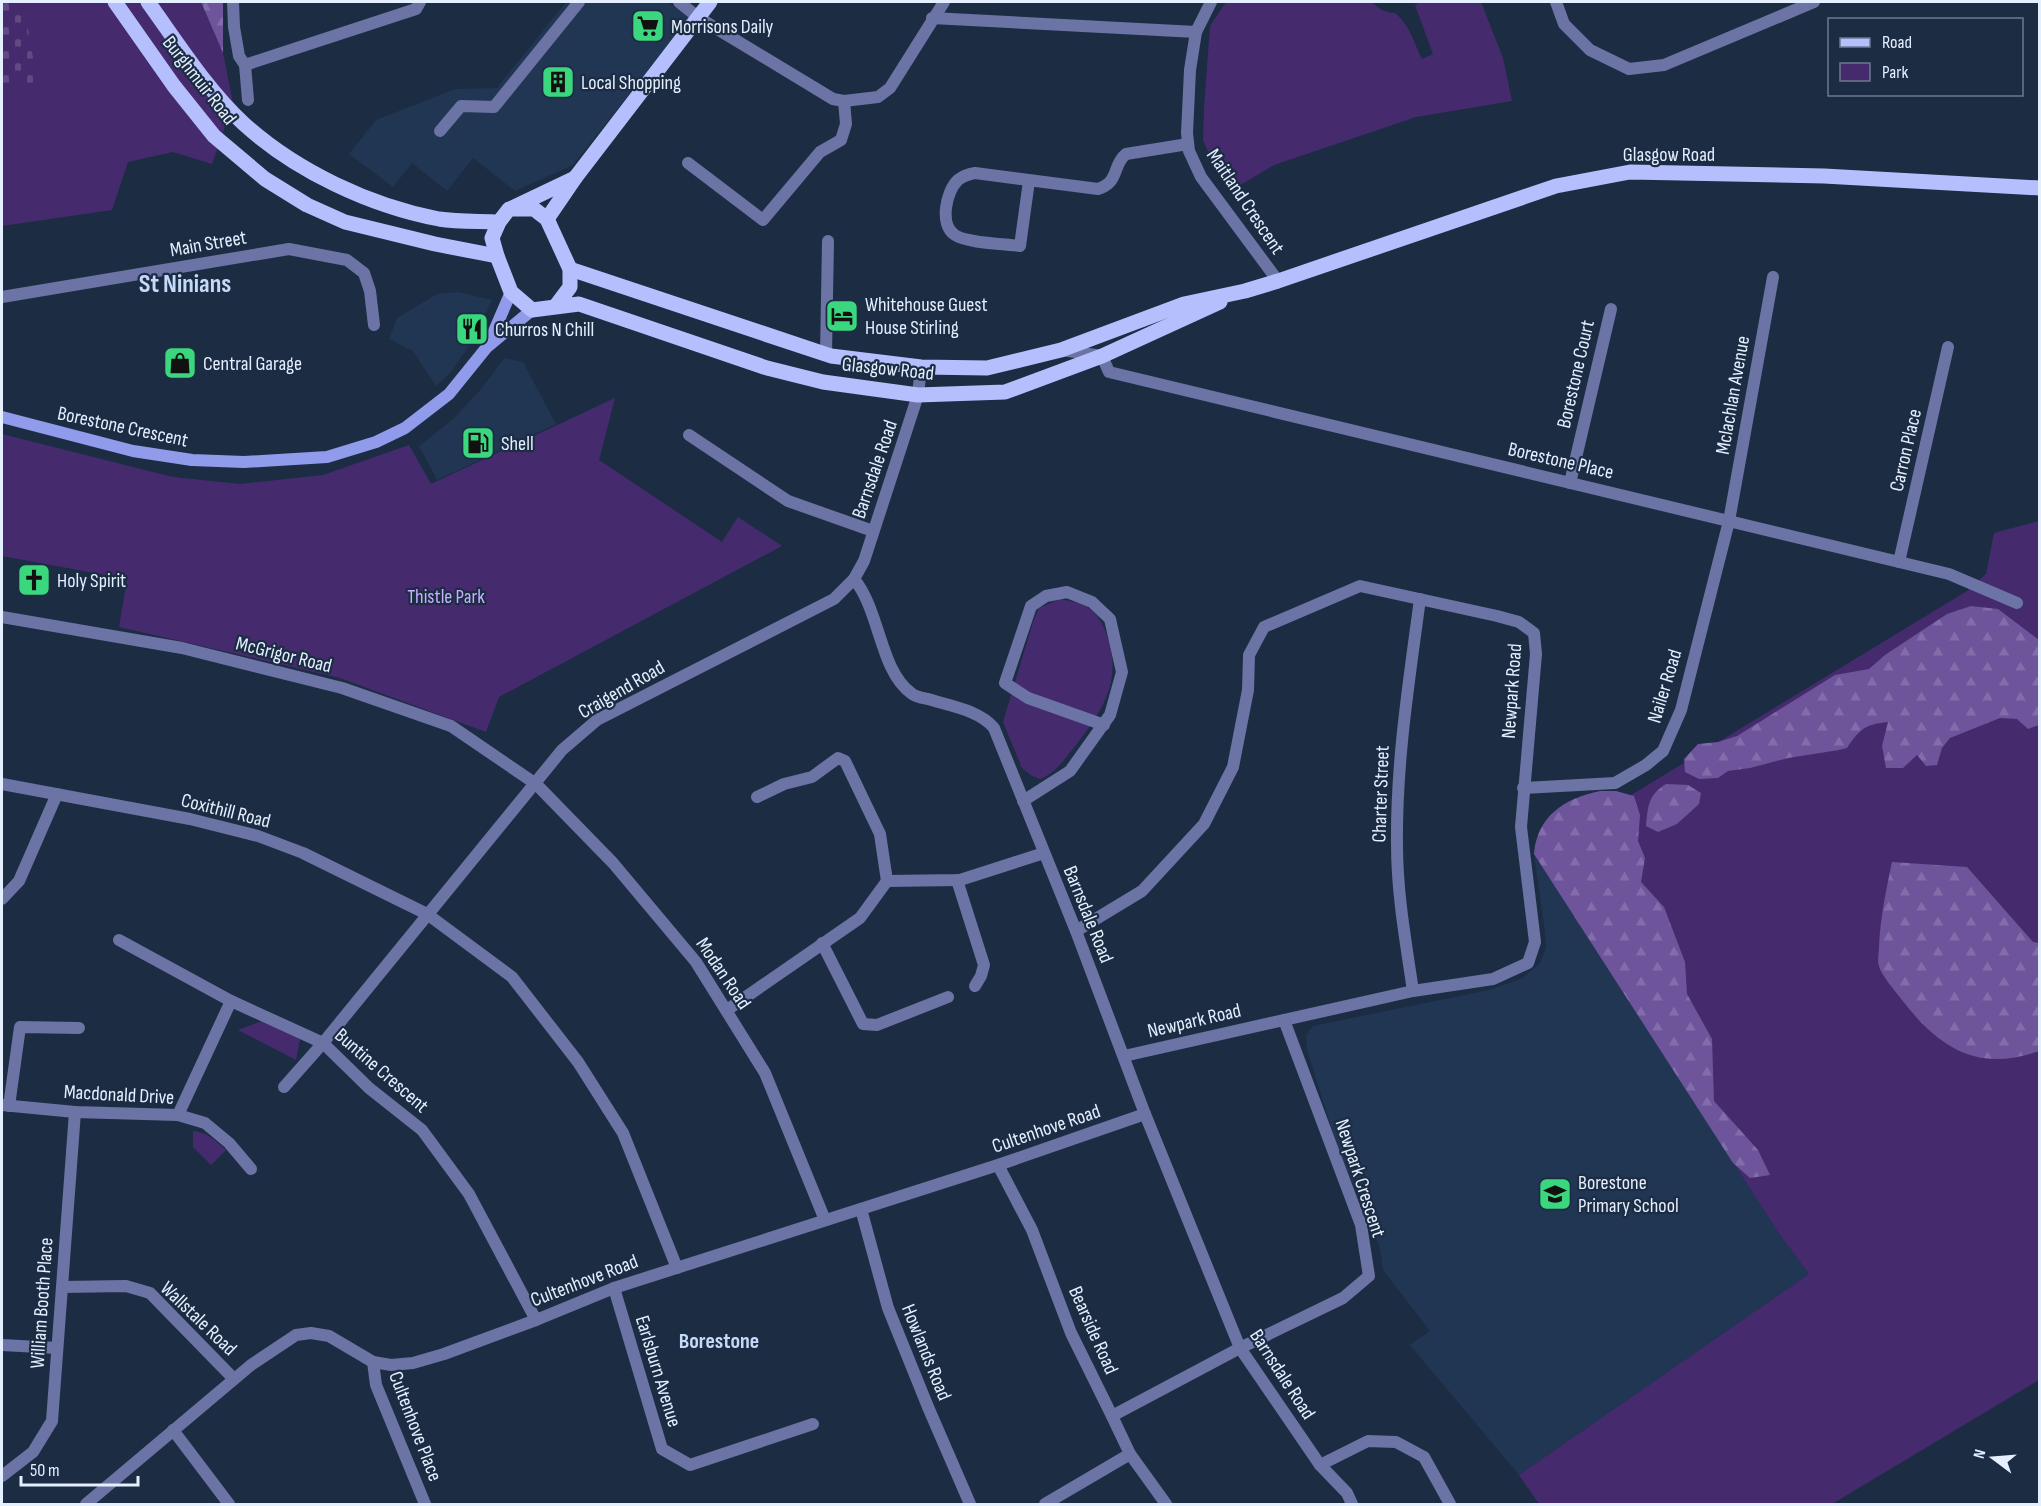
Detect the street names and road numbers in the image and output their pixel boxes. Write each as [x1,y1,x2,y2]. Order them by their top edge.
street label: Burghmuir Road [157,31,241,130]
street label: Glasgow Road [1623,143,1715,167]
street label: Maitland Crescent [1201,144,1289,259]
street label: Main Street [168,225,248,263]
street label: Borestone Court [1552,318,1600,431]
street label: Mclachlan Avenue [1711,334,1755,456]
street label: Glasgow Road [841,352,935,386]
street label: Borestone Crescent [55,401,190,453]
street label: Carron Place [1885,407,1927,494]
street label: Barnsdale Road [847,417,903,522]
street label: Borestone Place [1506,437,1616,485]
street label: McGrigor Road [233,631,334,678]
street label: Newpark Road [1497,643,1527,739]
street label: Nailer Road [1642,647,1687,726]
street label: Craigend Road [574,656,669,724]
street label: Charter Street [1367,745,1395,843]
street label: Coxithill Road [179,788,273,834]
street label: Barnsdale Road [1058,862,1118,966]
street label: Modan Road [690,933,756,1014]
street label: Newpark Road [1145,999,1243,1043]
street label: Buntine Crescent [329,1023,433,1118]
street label: Macdonald Drive [63,1080,175,1110]
street label: Cultenhove Road [989,1099,1104,1159]
street label: Newpark Crescent [1330,1116,1390,1240]
street label: William Booth Place [25,1237,59,1369]
street label: Cultenhove Road [527,1249,641,1312]
street label: Wallstale Road [155,1276,241,1361]
street label: Bearside Road [1063,1283,1123,1378]
street label: Howlands Road [896,1301,956,1404]
street label: Earlsburn Avenue [630,1313,686,1430]
street label: Barnsdale Road [1244,1325,1320,1424]
street label: Cultenhove Place [383,1368,447,1485]

